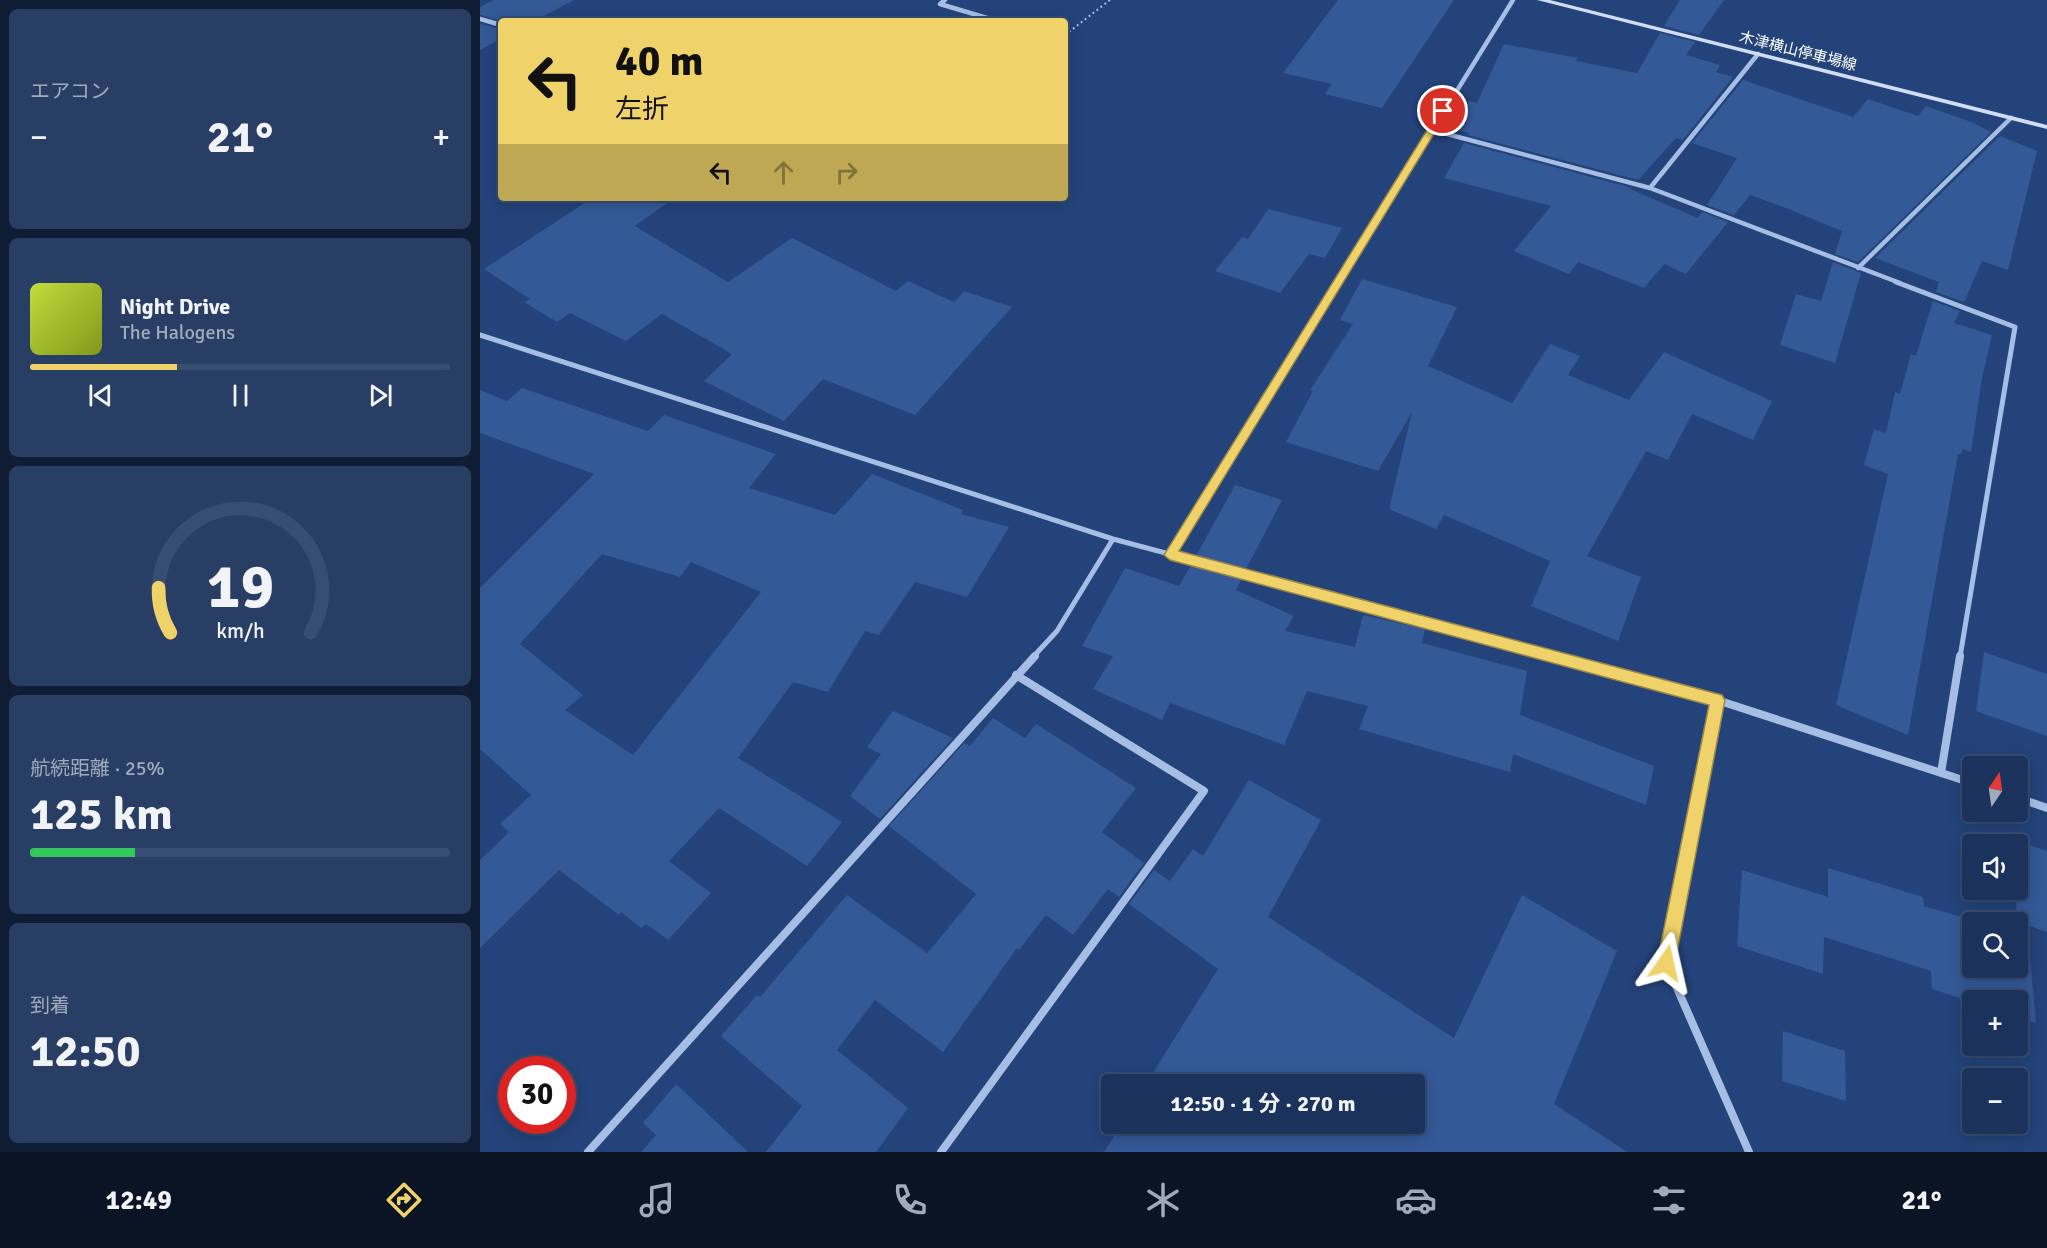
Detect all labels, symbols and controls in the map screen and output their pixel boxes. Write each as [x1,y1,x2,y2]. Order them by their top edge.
street label: 木津横山停車場線 [1738,28,1858,74]
text: 40 m [615,36,704,87]
icon: left [516,42,594,120]
text: エアコン [30,79,110,104]
pin [1417,85,1468,136]
text: 左折 [615,93,669,126]
icon: arrive [1426,94,1459,127]
text: 21° [207,110,273,165]
text: − [30,117,48,158]
text: + [432,117,450,158]
icon: left [704,156,737,189]
icon: ahead [767,156,800,189]
icon: right [830,156,863,189]
text: Night Drive [120,293,230,320]
text: The Halogens [120,320,235,345]
icon: previous [84,379,117,412]
icon: pause [224,379,257,412]
icon: next [364,379,397,412]
text: 19 [206,548,274,625]
text: km/h [216,618,264,644]
text: 航続距離 · 25% [30,756,165,781]
north arrow [1962,756,2028,822]
map controls [1962,756,2028,1134]
text: 125 km [30,787,173,842]
button: sound [1962,834,2028,900]
button: search [1962,912,2028,978]
position arrow [1634,931,1698,995]
button: + [1962,990,2028,1056]
text: 到着 [30,993,70,1018]
text: 12:50 [30,1024,140,1079]
speed limit sign: 30 [498,1056,576,1134]
button: − [1962,1068,2028,1134]
text: 12:50 · 1 分 · 270 m [1171,1090,1355,1117]
icon: directions [383,1179,425,1221]
icon: music [636,1179,678,1221]
icon: phone [889,1179,931,1221]
icon: climate [1142,1179,1184,1221]
icon: car [1395,1179,1437,1221]
icon: filters [1648,1179,1690,1221]
text: 12:49 [106,1184,172,1217]
text: 21° [1901,1184,1941,1217]

